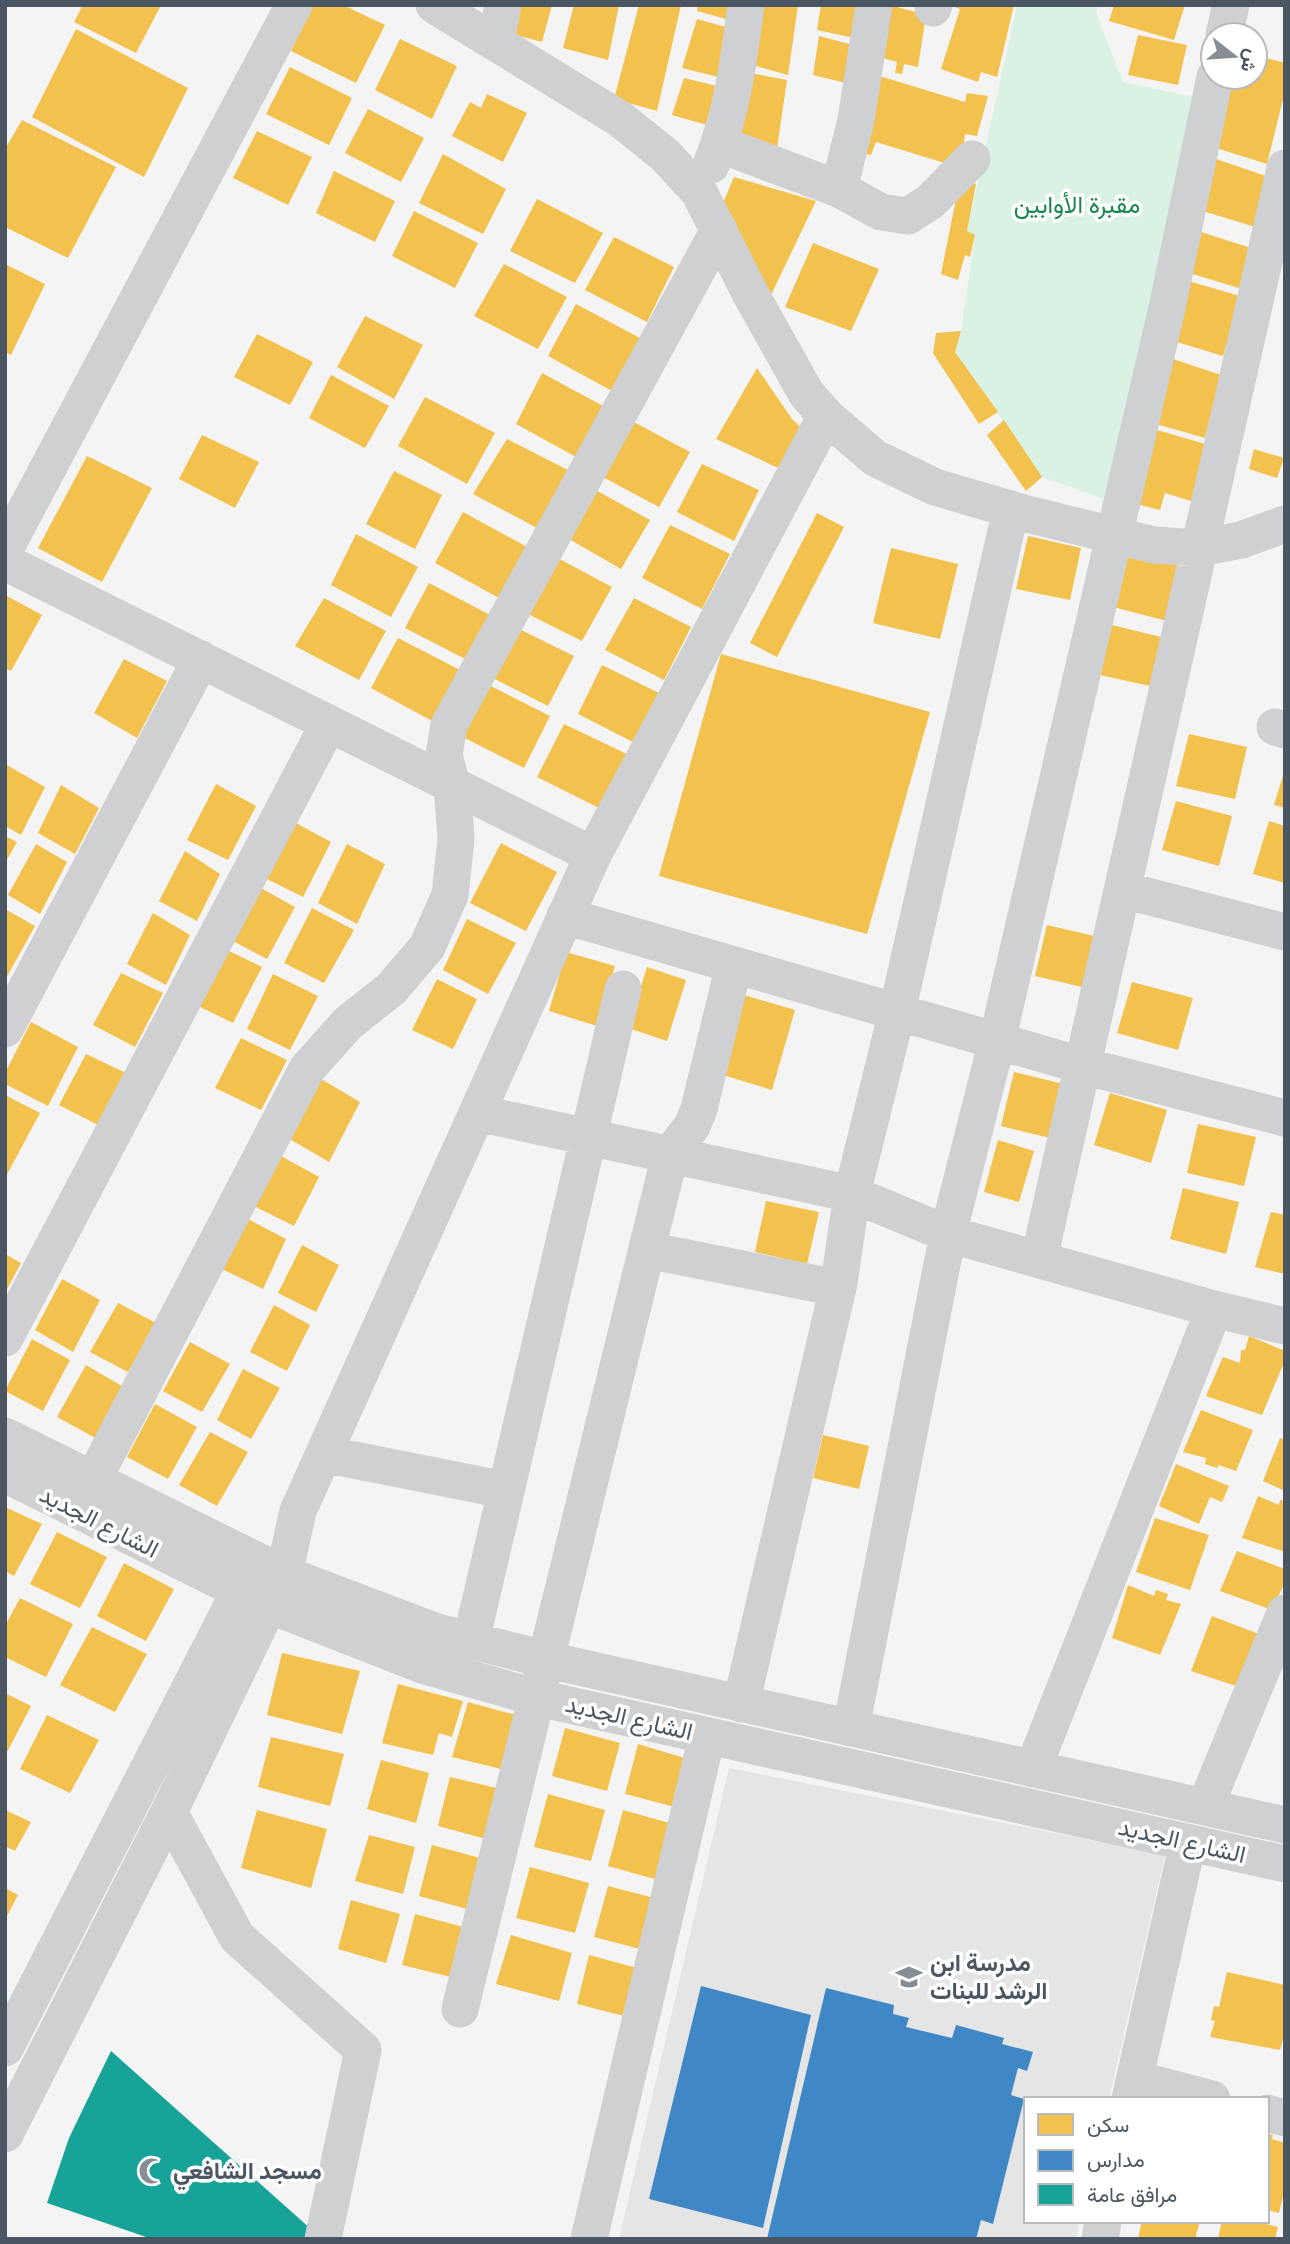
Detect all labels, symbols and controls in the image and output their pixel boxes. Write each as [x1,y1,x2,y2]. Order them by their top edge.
north arrow [1199,21,1269,91]
text: ش [1235,47,1264,75]
park label: مقبرة الأوابين [1014,191,1140,220]
street label: الشارع الجديد [34,1480,163,1566]
street label: الشارع الجديد [562,1690,695,1748]
street label: الشارع الجديد [1115,1813,1248,1871]
place label: مدرسة ابن الرشد للبنات [930,1949,1048,2006]
school or university icon: مدرسة ابن الرشد للبنات [894,1962,924,1992]
legend [1024,2097,1269,2223]
text: سكن [1087,2112,1129,2138]
text: مدارس [1087,2147,1145,2173]
mosque icon: مسجد الشافعي [137,2156,167,2186]
place label: مسجد الشافعي [173,2157,322,2191]
text: مرافق عامة [1087,2182,1177,2208]

